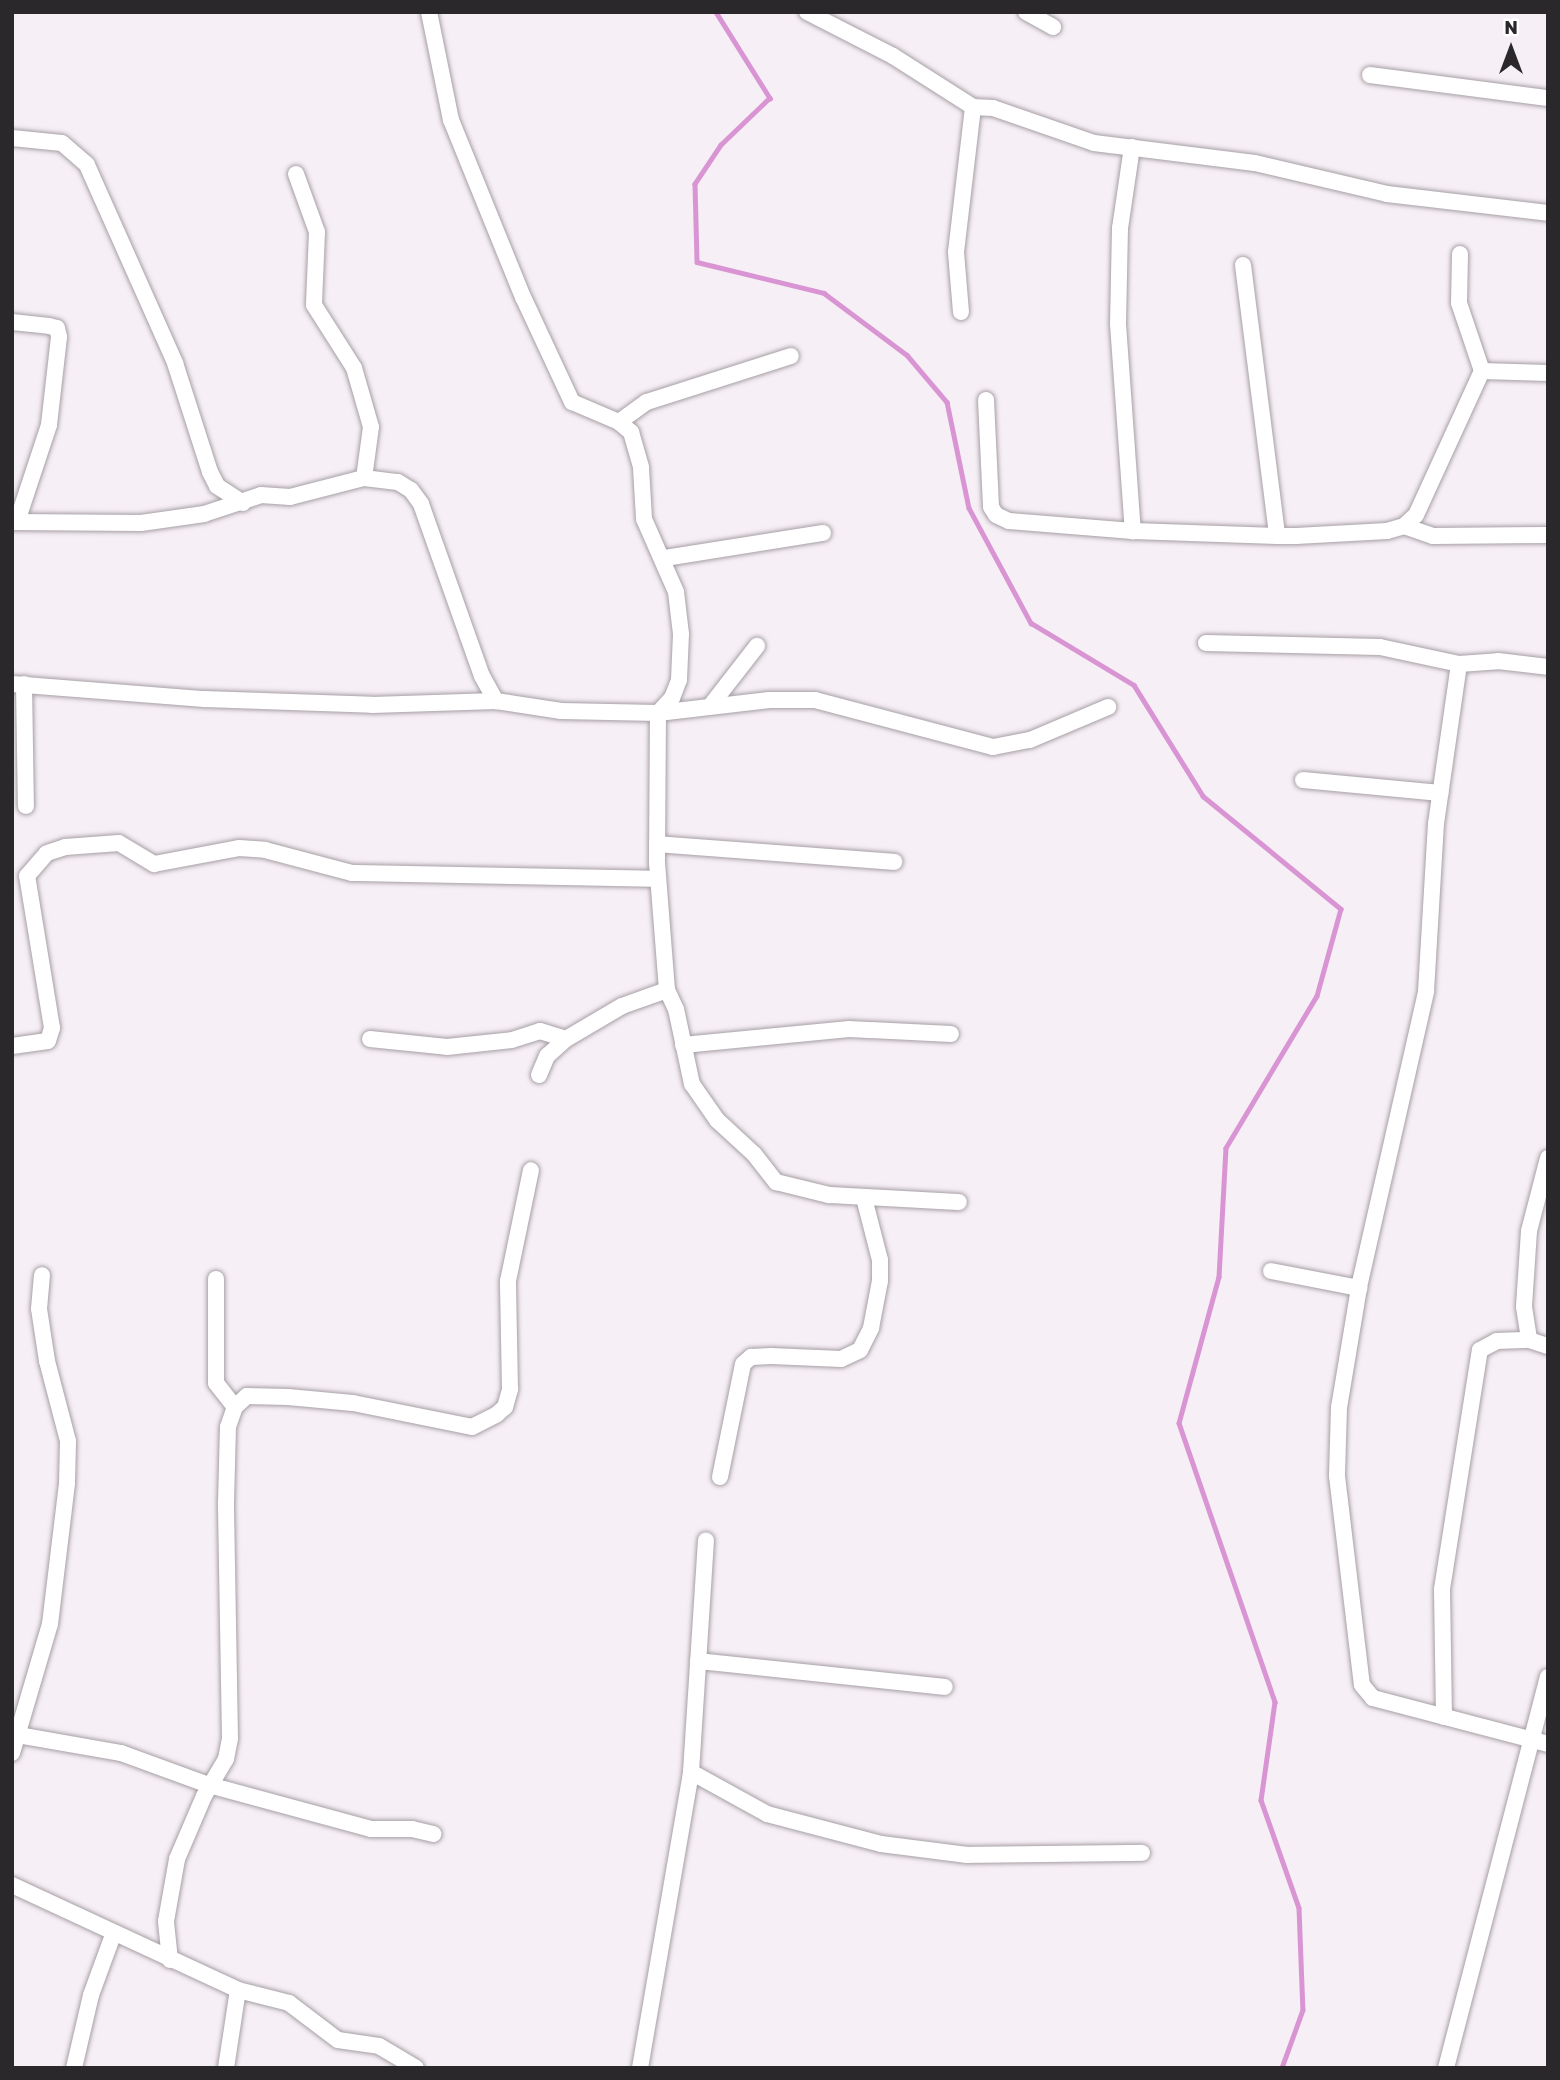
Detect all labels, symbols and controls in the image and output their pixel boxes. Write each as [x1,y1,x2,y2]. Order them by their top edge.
north arrow [1476,14,1546,84]
text: N [1504,16,1518,39]

